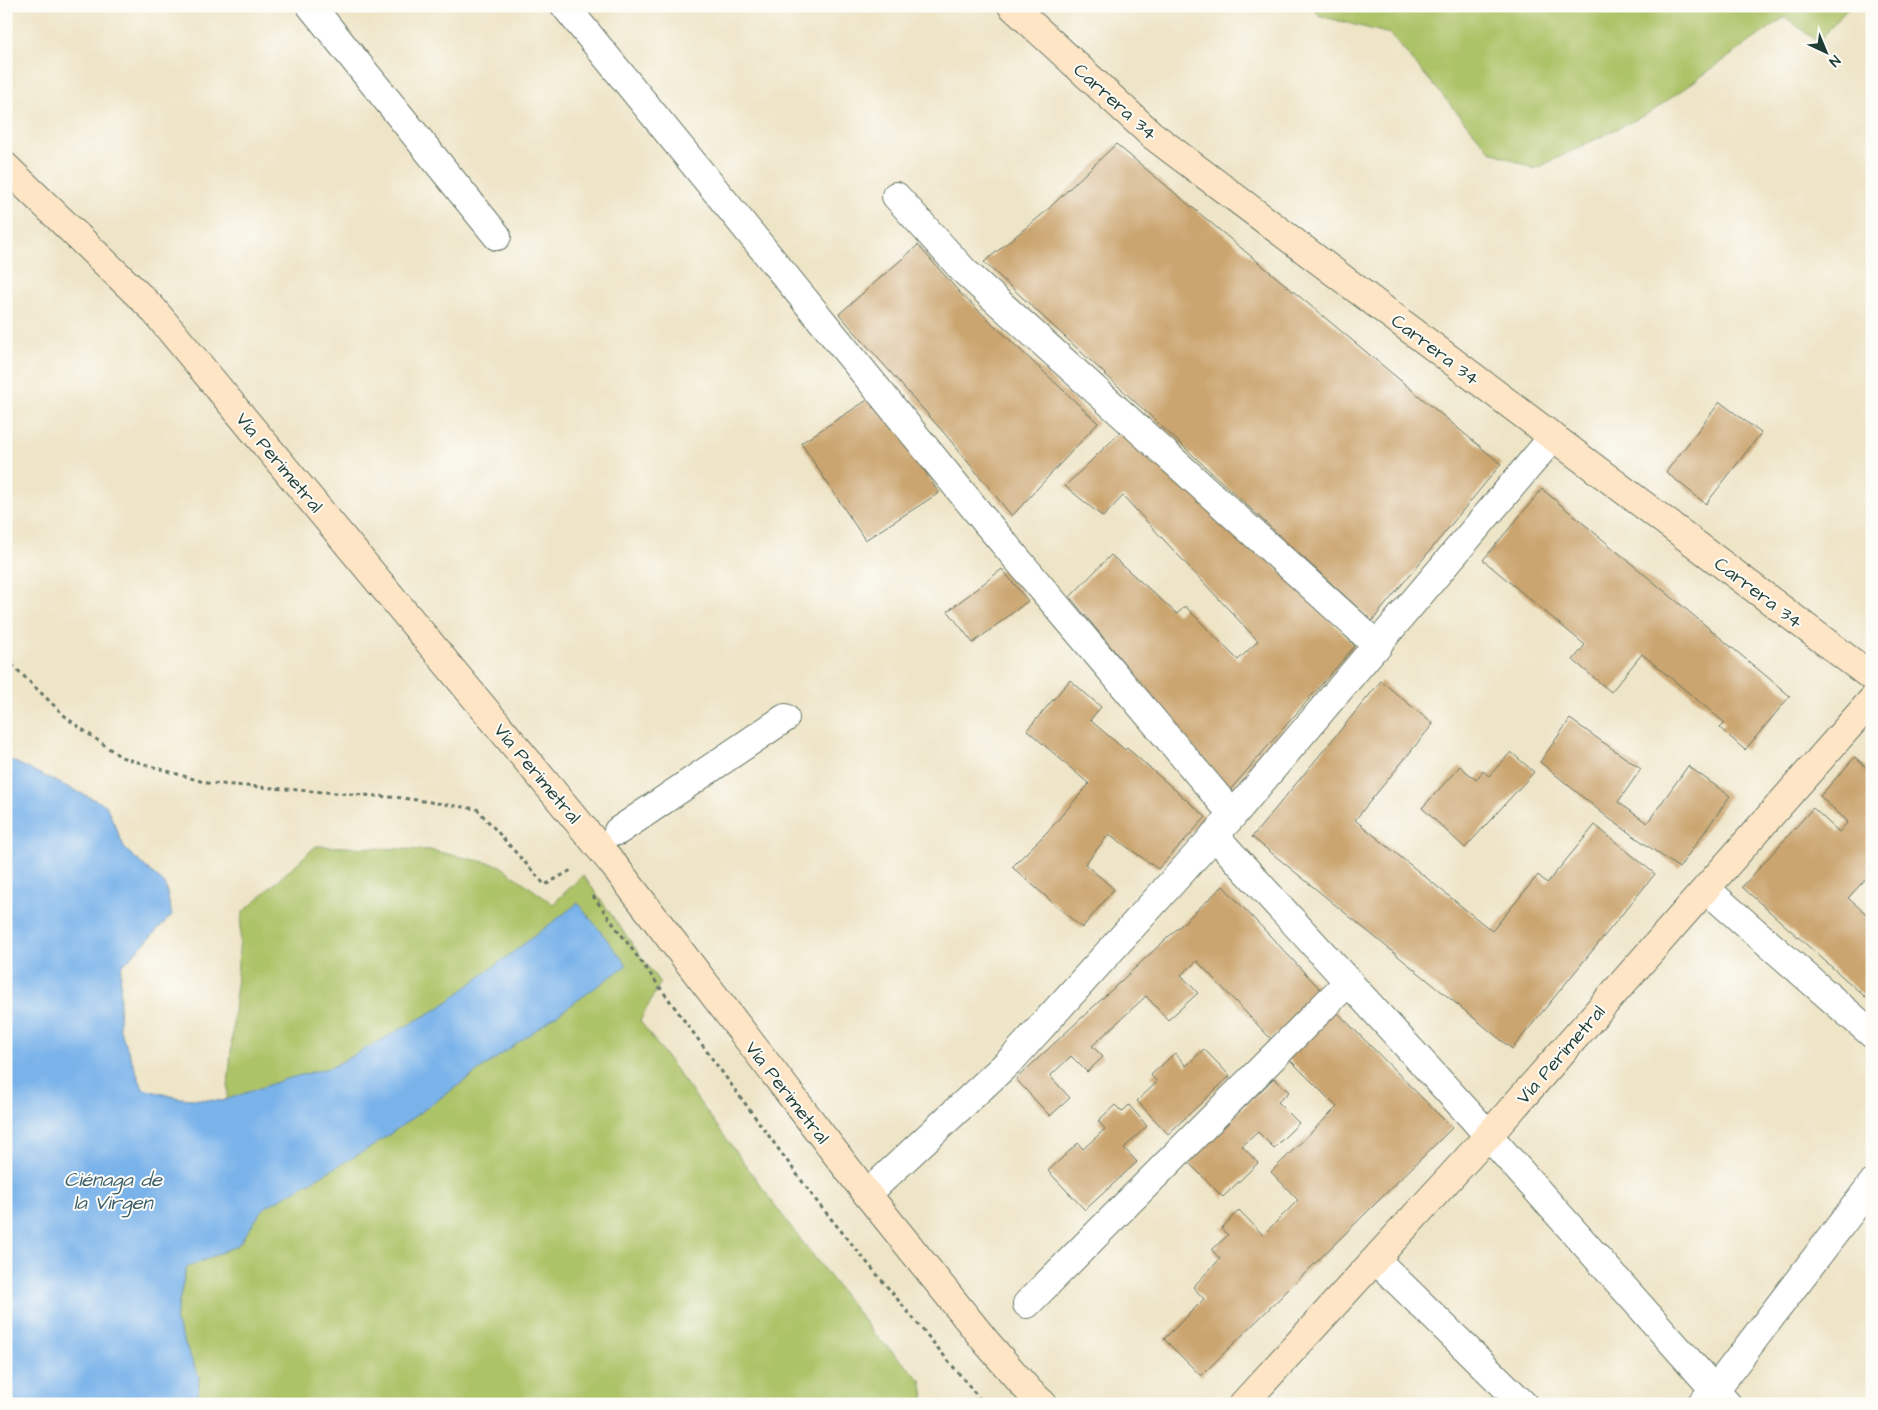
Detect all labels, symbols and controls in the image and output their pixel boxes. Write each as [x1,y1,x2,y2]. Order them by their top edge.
north arrow [1800,28,1850,78]
text: N [1824,50,1844,71]
street label: Carrera 34 [1067,57,1163,147]
street label: Carrera 34 [1385,308,1485,393]
street label: Vía Perimetral [229,407,329,519]
street label: Carrera 34 [1708,551,1808,636]
street label: Vía Perimetral [487,718,587,830]
street label: Vía Perimetral [1510,999,1612,1111]
street label: Vía Perimetral [738,1036,836,1150]
water label: Ciénaga de la Virgen [64,1166,163,1218]

